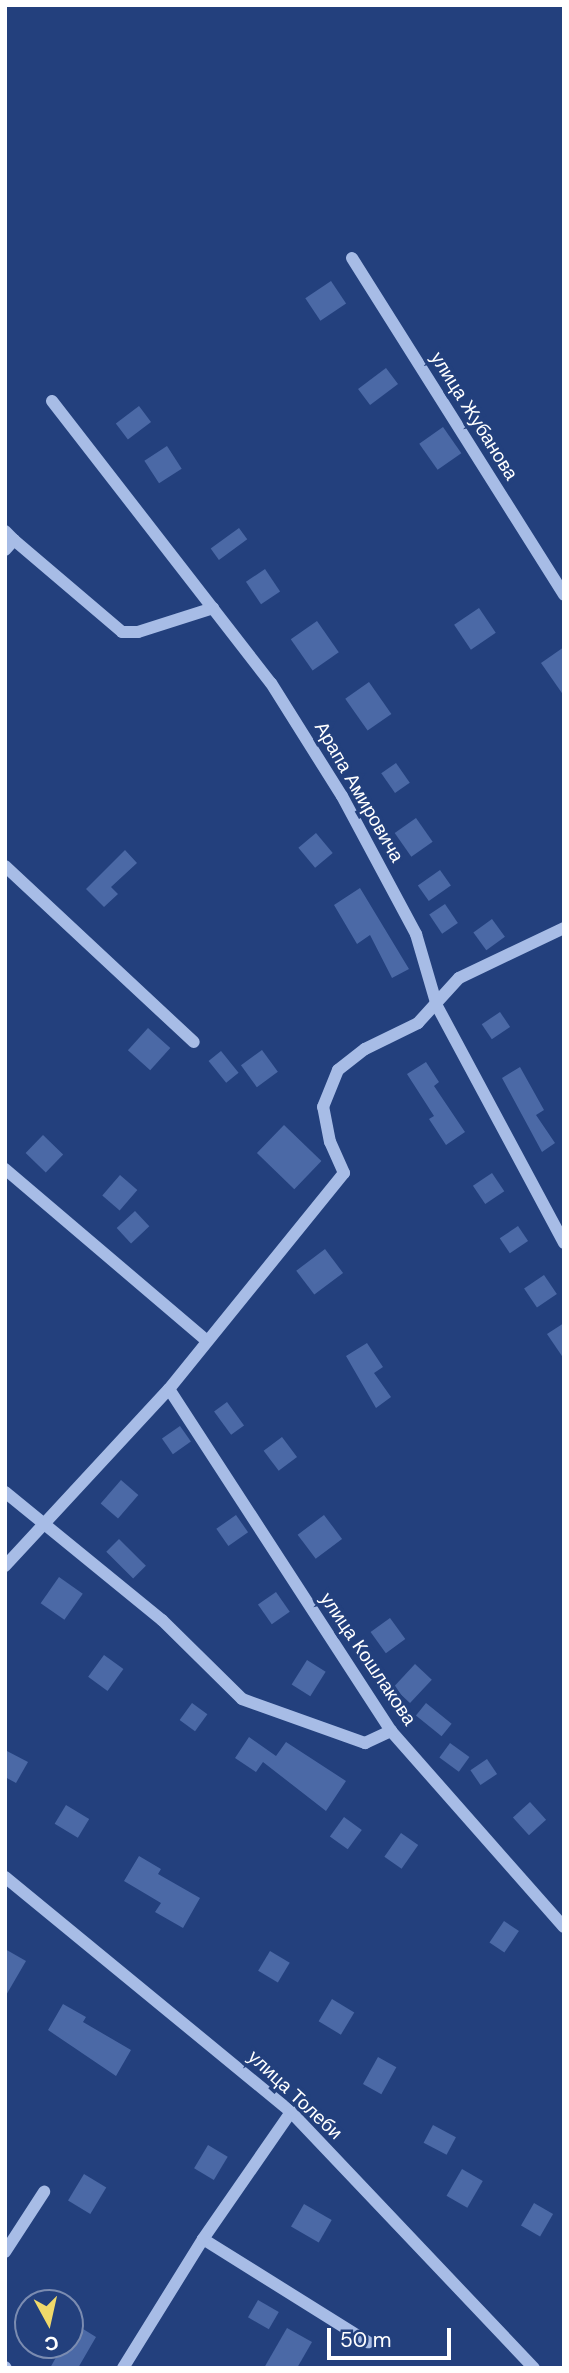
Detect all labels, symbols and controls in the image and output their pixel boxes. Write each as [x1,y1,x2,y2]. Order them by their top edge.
street label: улица Жубанова [425,348,523,484]
street label: Арапа Амировича [310,718,408,866]
street label: улица Кошлакова [315,1588,421,1730]
street label: улица Толеби [243,2046,347,2144]
north arrow [14,2289,84,2359]
scale bar [331,2314,455,2358]
text: 50 m [340,2326,391,2354]
text: С [43,2330,60,2357]

